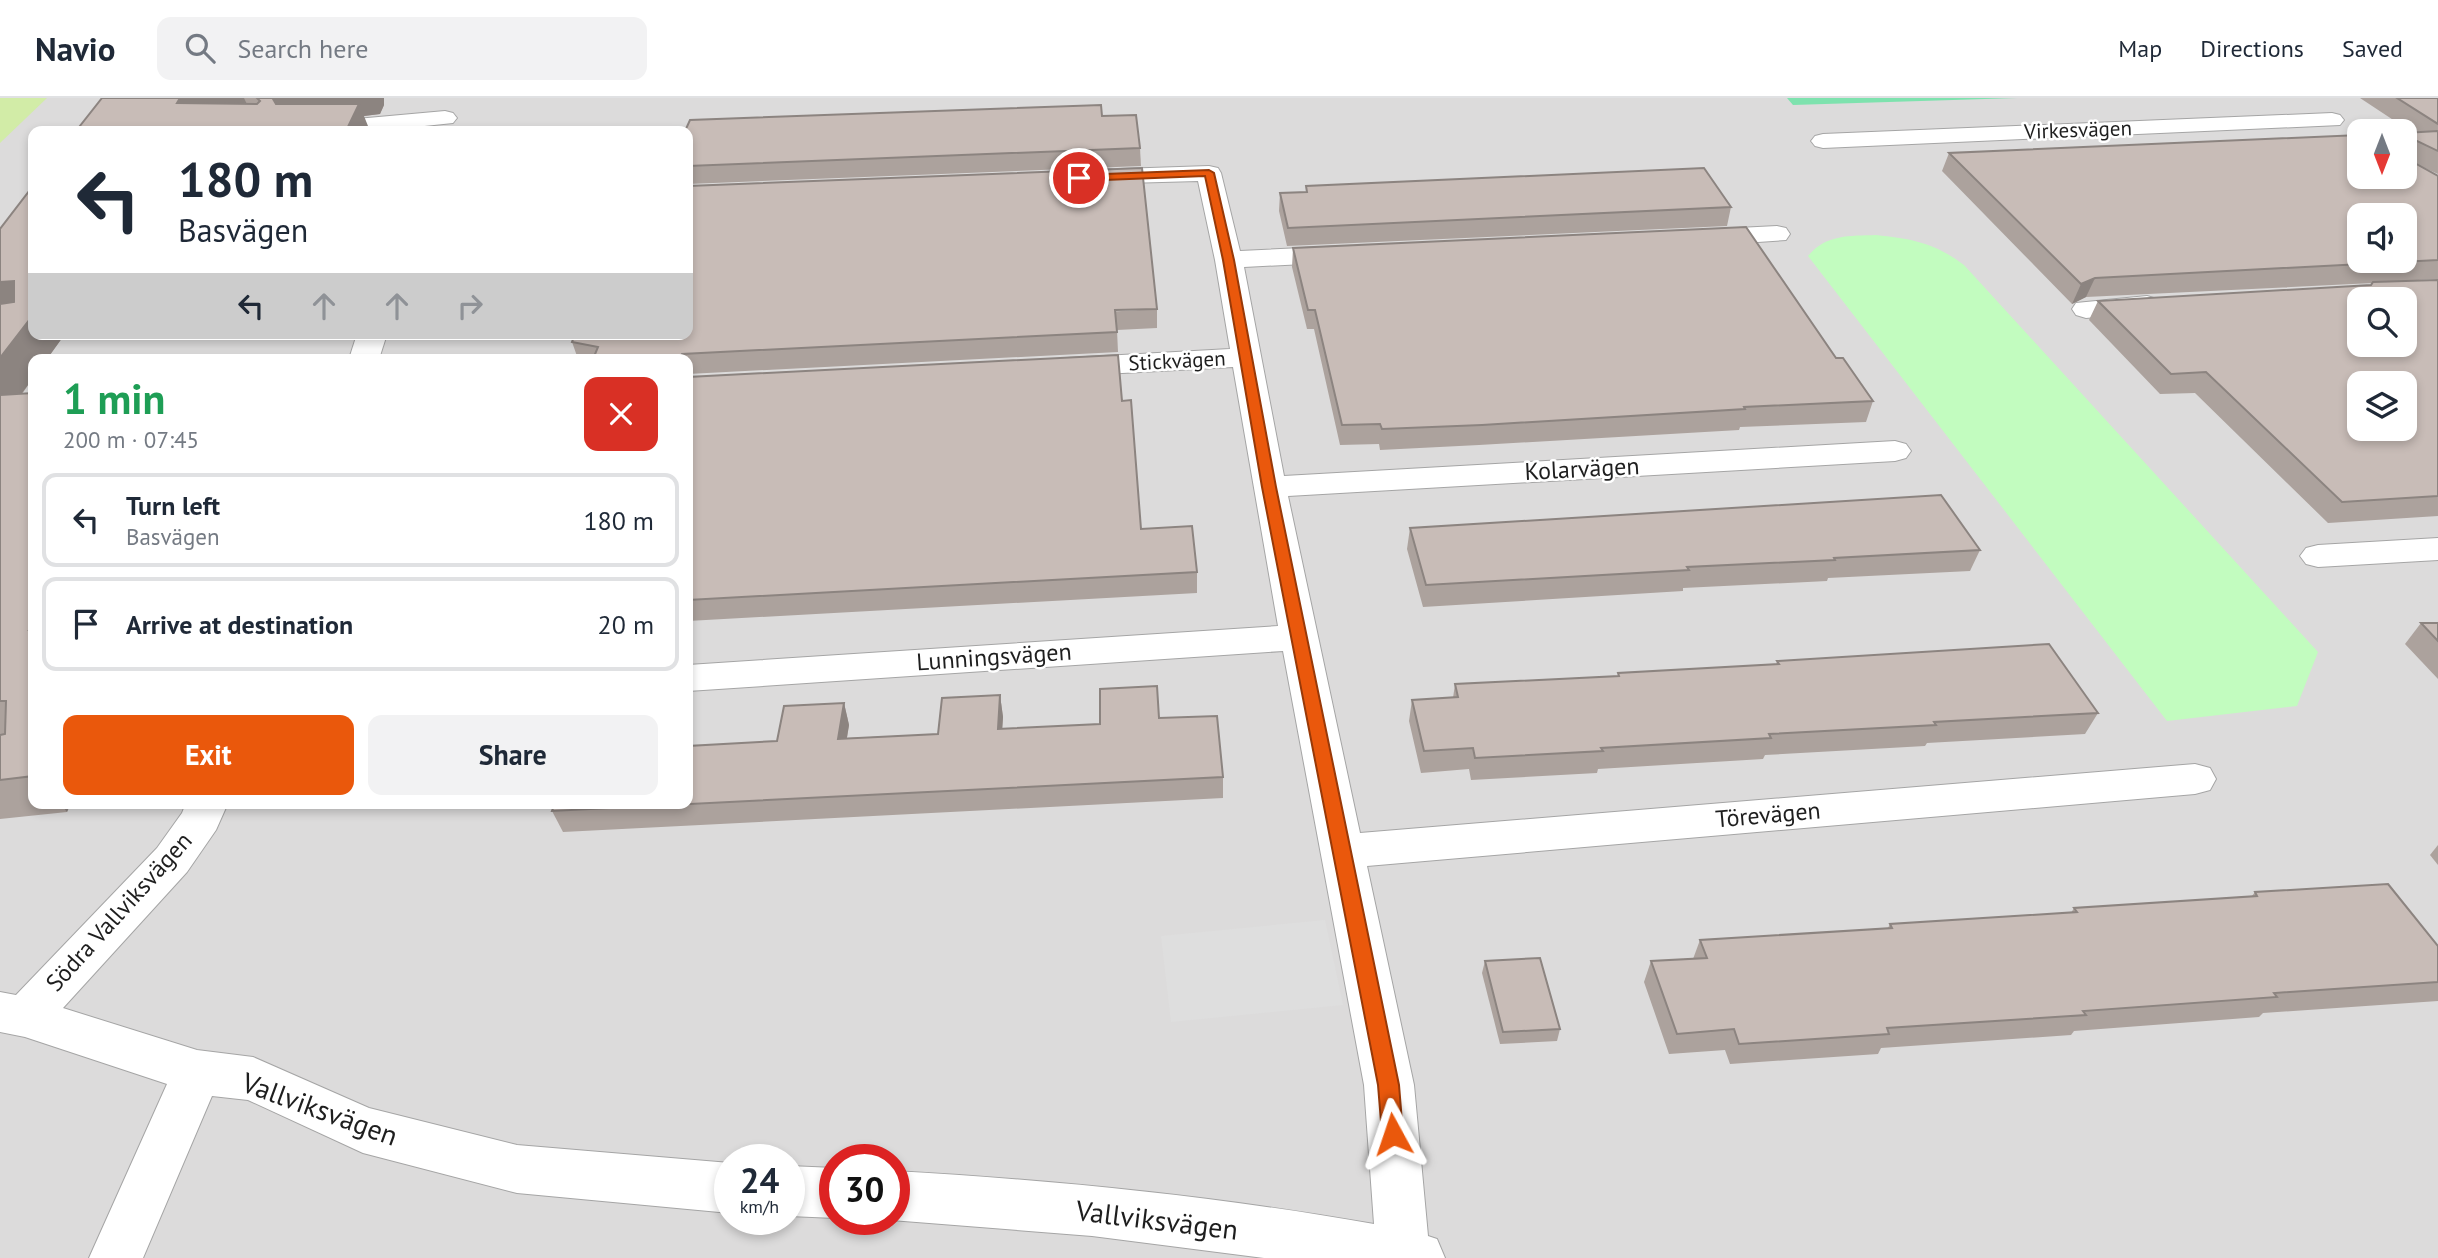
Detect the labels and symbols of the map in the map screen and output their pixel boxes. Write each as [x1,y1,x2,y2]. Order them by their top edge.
street label: Virkesvägen [2023,114,2132,145]
north arrow [2347,119,2417,189]
pin [1049,148,1109,208]
street label: Stickvägen [1128,344,1226,377]
street label: Kolarvägen [1524,450,1640,487]
street label: Lunningsvägen [915,636,1073,677]
street label: Törevägen [1714,794,1822,835]
street label: Södra Vallviksvägen [39,826,198,998]
street label: Vallviksvägen [236,1063,403,1154]
position arrow [1356,1097,1430,1171]
speed limit sign: 30 [819,1144,910,1235]
street label: Vallviksvägen [1073,1191,1240,1248]

